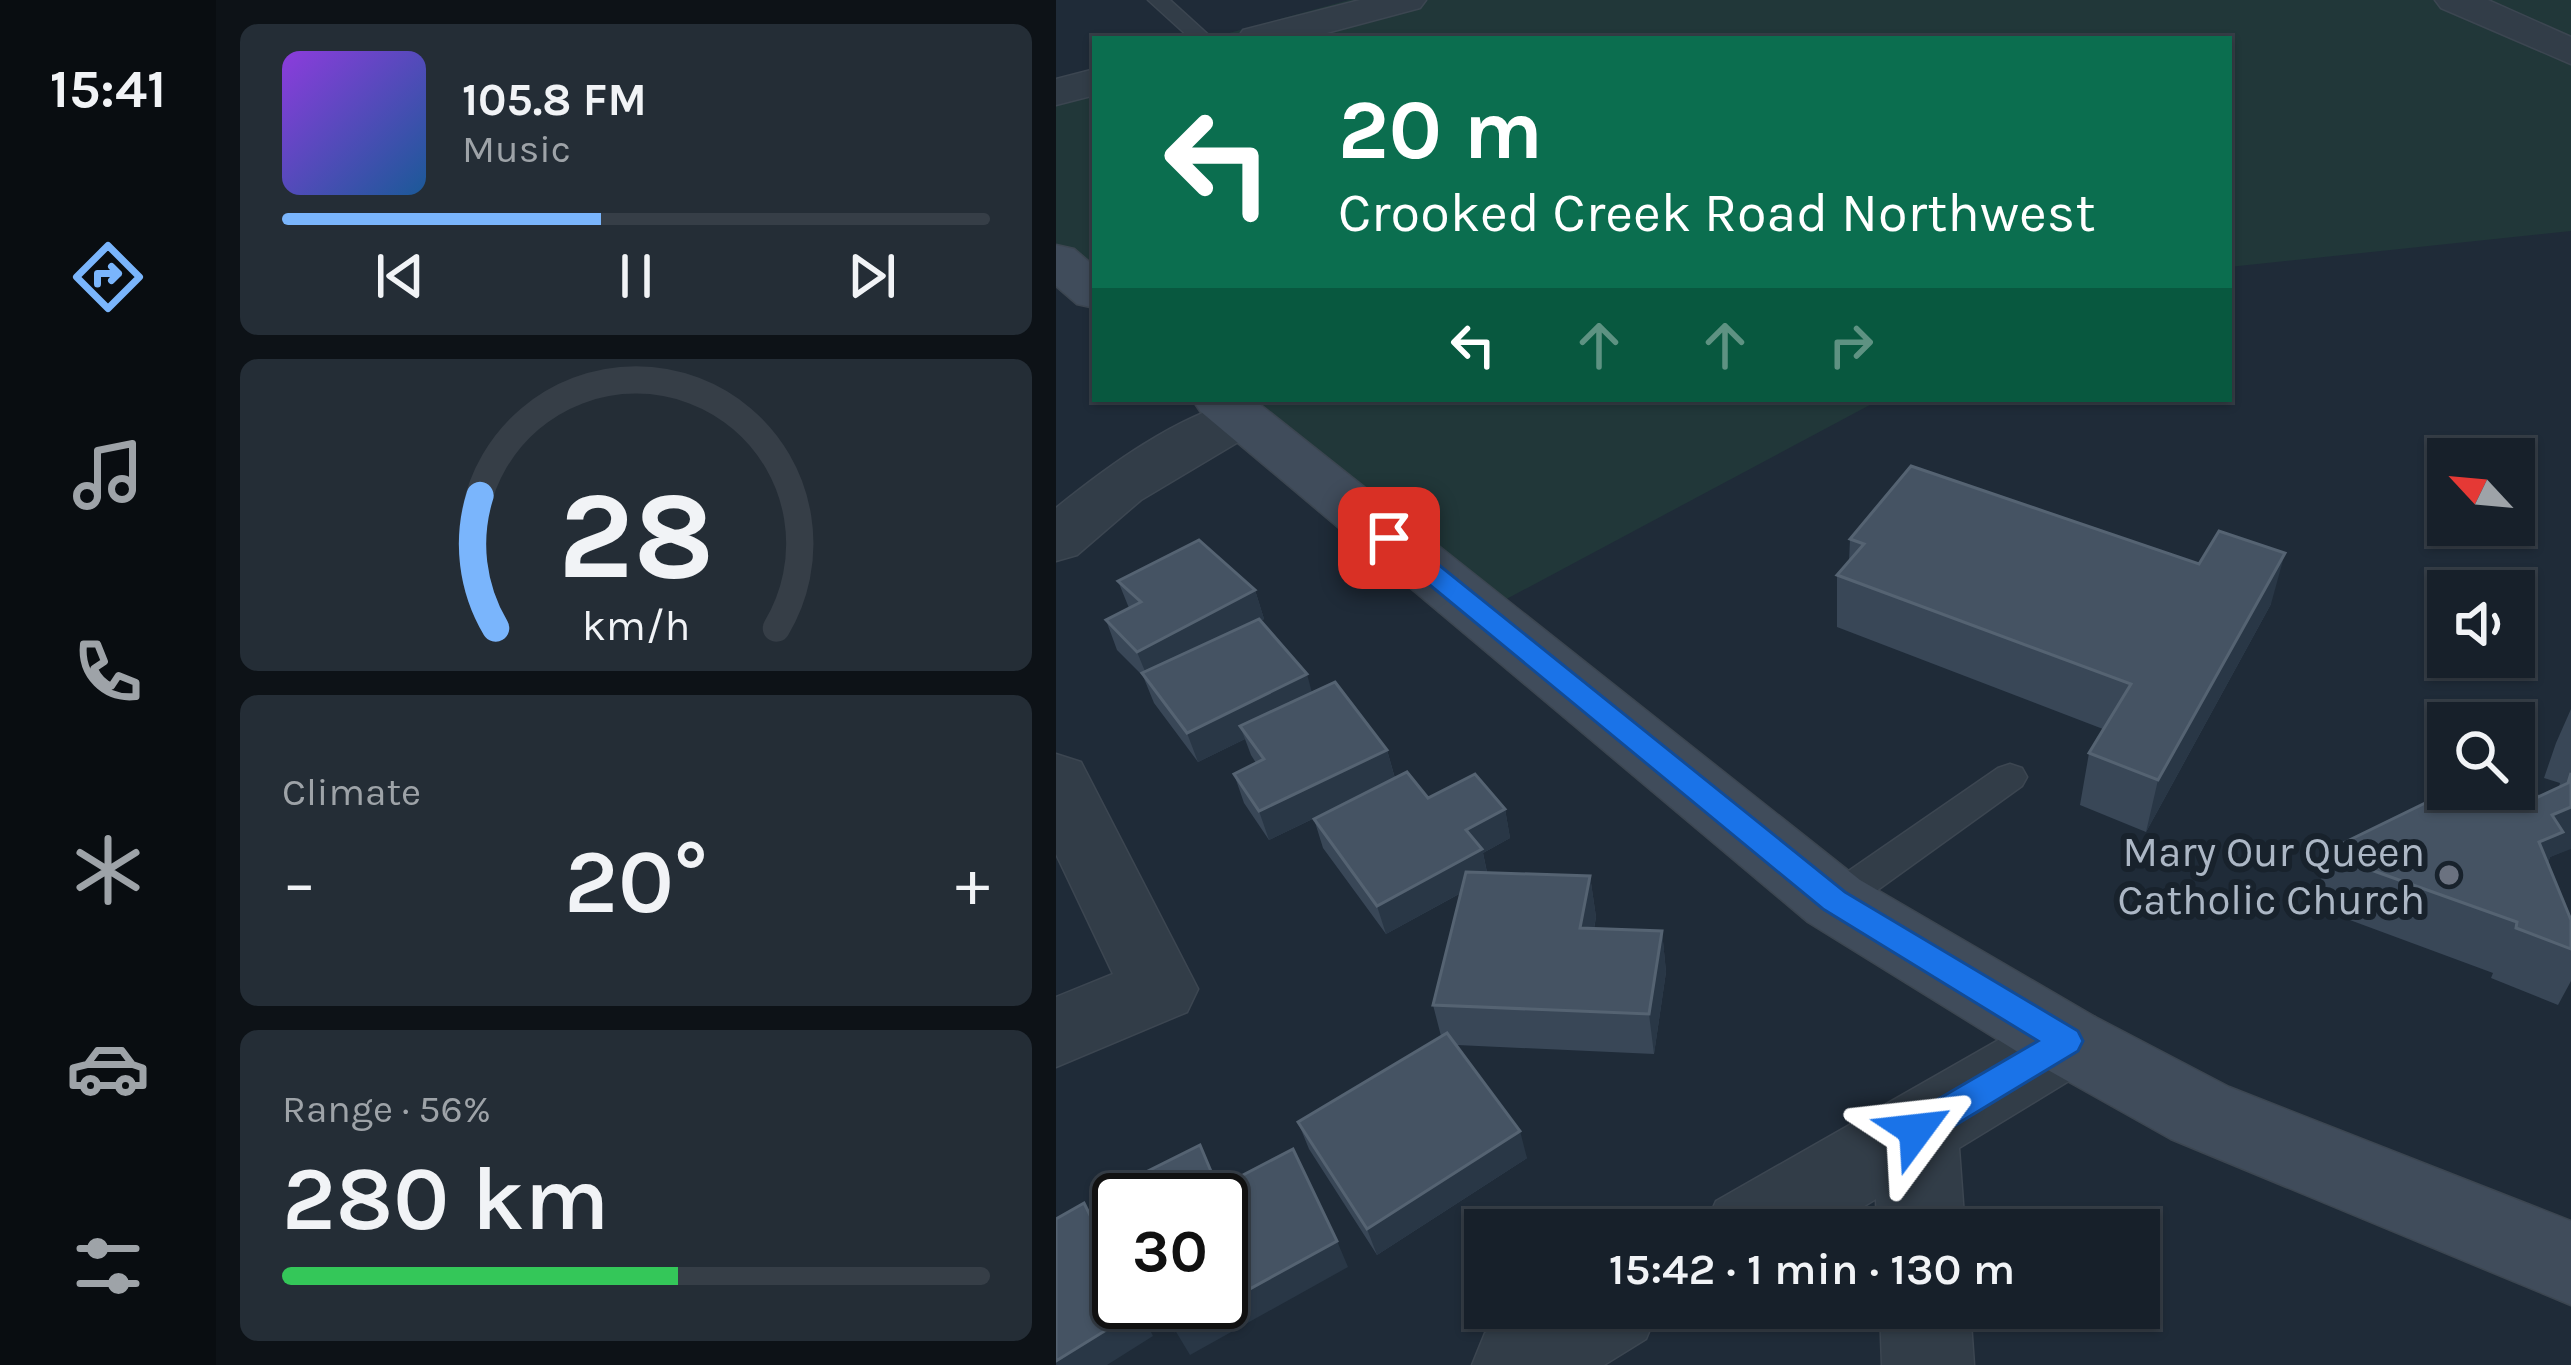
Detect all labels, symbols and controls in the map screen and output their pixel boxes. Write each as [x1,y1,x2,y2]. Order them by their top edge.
text: 15:41 [50,57,166,121]
text: 105.8 FM [462,74,647,126]
text: 20 m [1338,81,1543,179]
icon: left [1140,84,1296,240]
text: Music [462,126,571,172]
text: Crooked Creek Road Northwest [1338,181,2095,245]
icon: directions [66,235,150,319]
icon: previous [367,243,433,309]
icon: pause [603,243,669,309]
icon: next [839,243,905,309]
icon: left [1440,312,1506,378]
icon: ahead [1566,312,1632,378]
icon: ahead [1692,312,1758,378]
icon: right [1818,312,1884,378]
icon: music [66,433,150,517]
north arrow [2427,438,2535,546]
map controls [2427,438,2535,810]
text: 28 [558,463,714,608]
pin [1338,487,1440,589]
icon: arrive [1356,505,1422,571]
button: sound [2427,570,2535,678]
text: km/h [582,601,690,651]
icon: phone [66,630,150,714]
button: search [2427,702,2535,810]
text: Climate [282,769,421,815]
place label: Mary Our Queen Catholic Church [2117,827,2425,925]
icon: climate [66,828,150,912]
text: 20° [564,829,708,935]
text: − [282,844,317,922]
text: + [955,844,990,922]
marker: Mary Our Queen Catholic Church [2436,862,2462,888]
icon: car [66,1026,150,1110]
position arrow [1853,1067,1979,1193]
text: Range · 56% [282,1086,491,1132]
text: 280 km [282,1146,609,1252]
speed limit sign: 30 [1092,1173,1248,1329]
icon: filters [66,1224,150,1308]
text: 15:42 · 1 min · 130 m [1609,1243,2015,1295]

